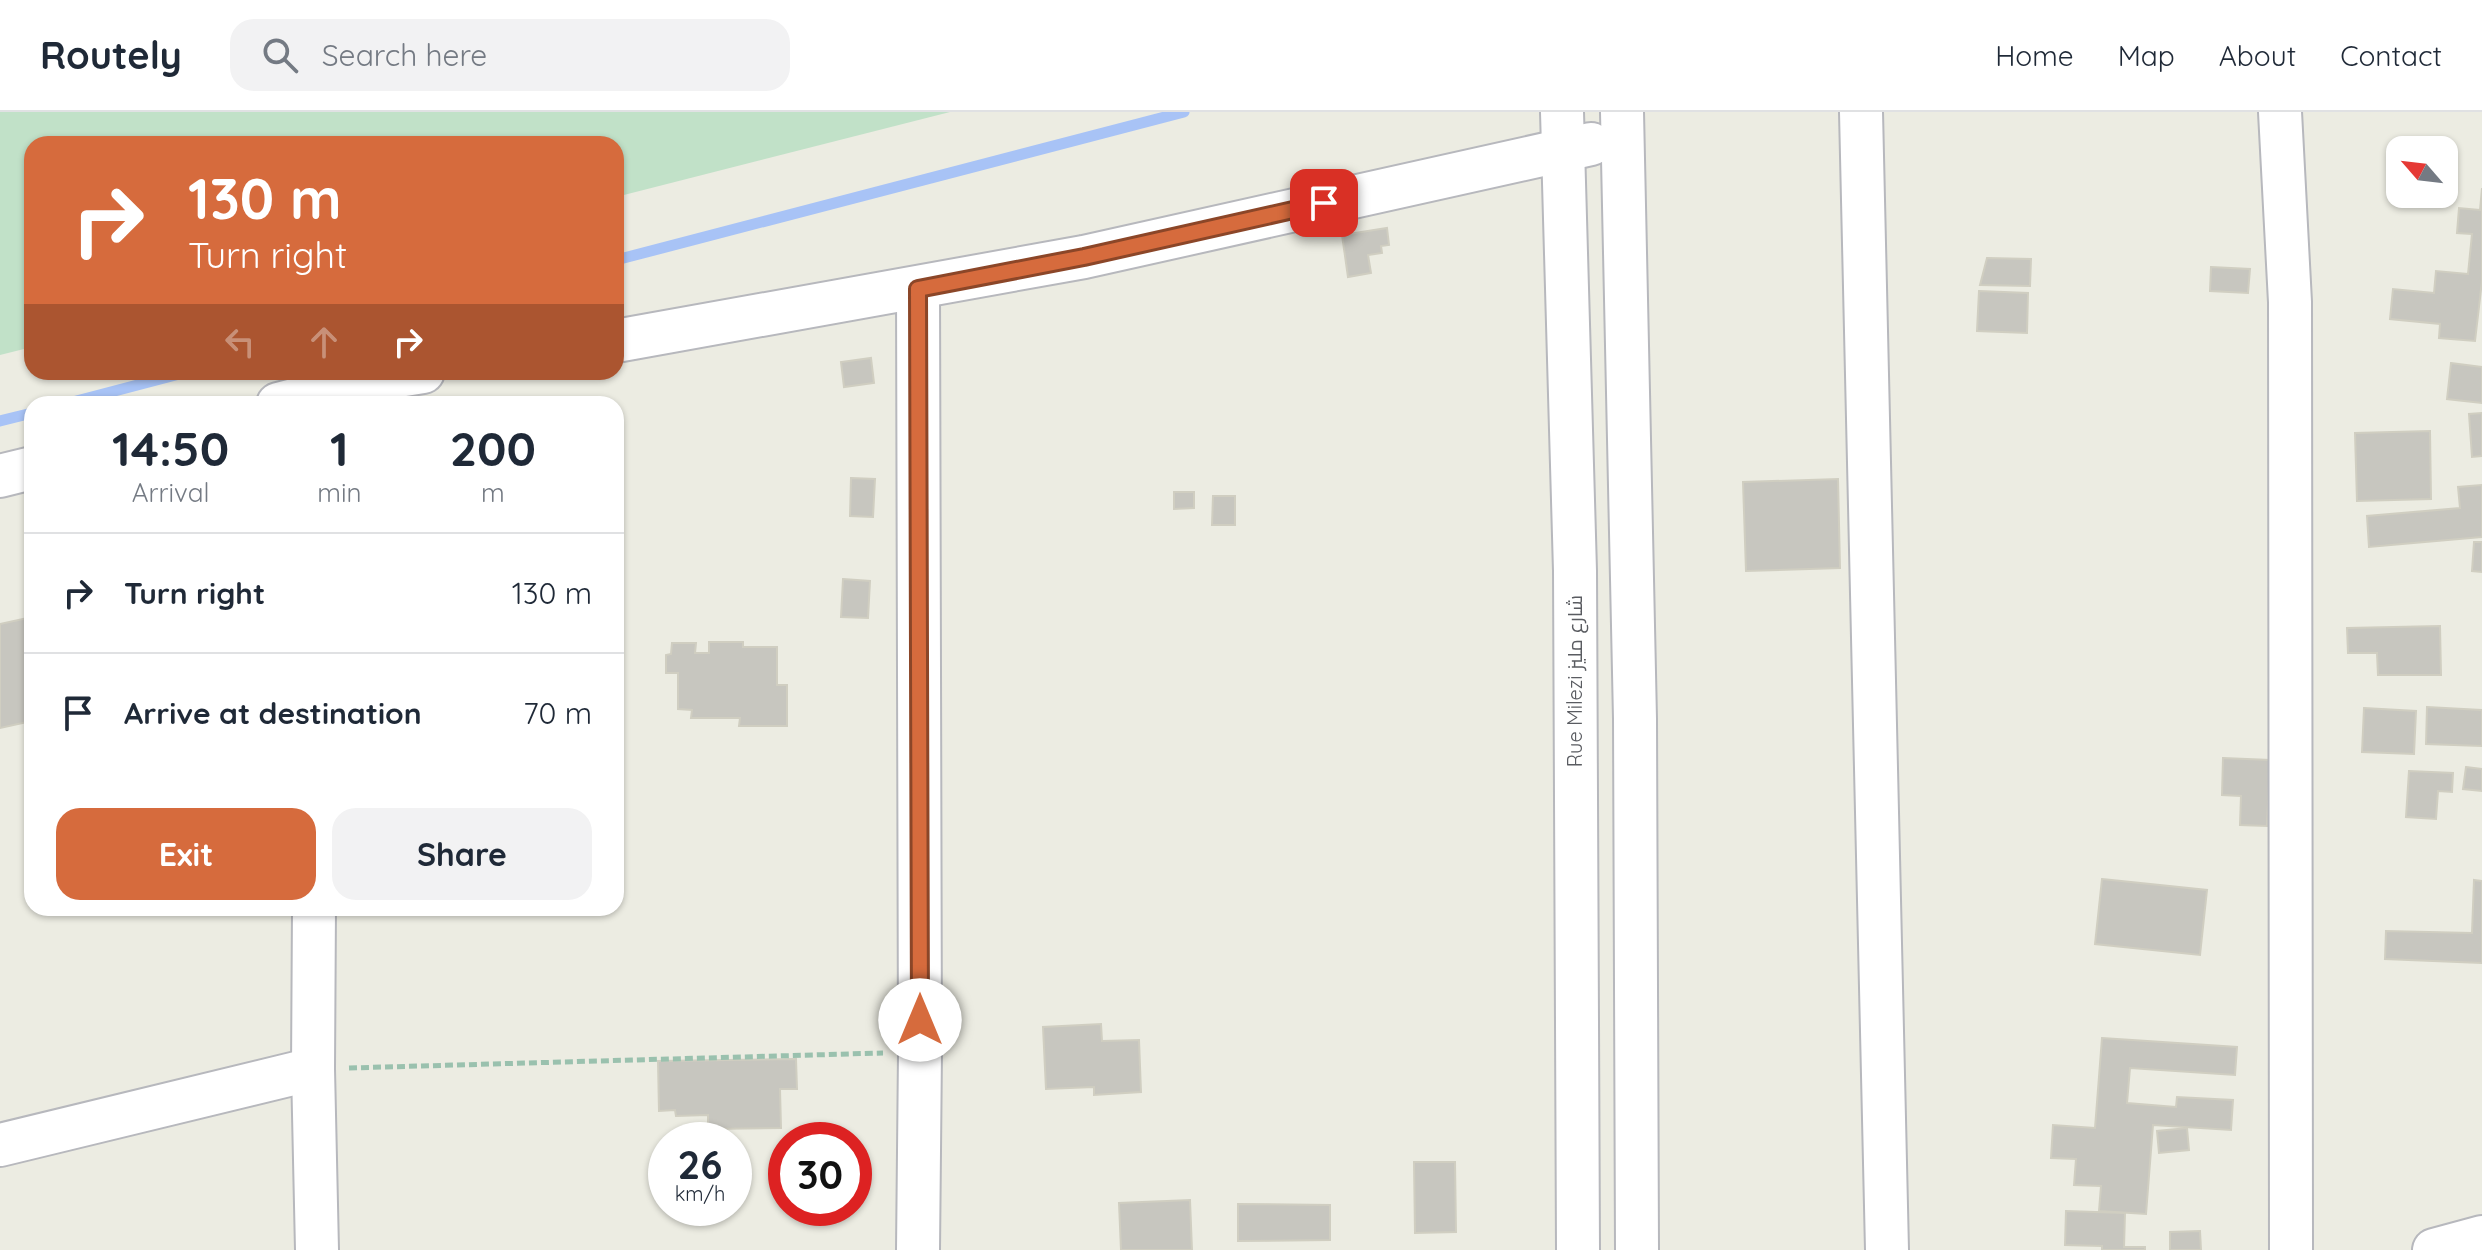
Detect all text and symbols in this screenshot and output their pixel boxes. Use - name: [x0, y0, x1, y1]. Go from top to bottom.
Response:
- search box: [230, 19, 790, 91]
- text: Routely: [40, 31, 182, 79]
- icon: search: [258, 33, 302, 77]
- text: Search here: [322, 36, 487, 74]
- text: Home: [1995, 38, 2074, 73]
- text: Map: [2118, 38, 2175, 73]
- text: About: [2219, 38, 2296, 73]
- text: Contact: [2340, 38, 2442, 73]
- north arrow: [2386, 136, 2458, 208]
- map controls: [2386, 136, 2458, 208]
- text: 130 m: [188, 163, 342, 233]
- icon: right: [56, 168, 160, 272]
- pin: [1290, 169, 1358, 237]
- icon: arrive: [1302, 181, 1346, 225]
- text: Turn right: [188, 232, 347, 277]
- icon: left: [218, 320, 262, 364]
- icon: ahead: [302, 320, 346, 364]
- icon: right: [386, 320, 430, 364]
- text: 14:50: [112, 418, 229, 478]
- text: 1: [330, 418, 349, 478]
- text: 200: [450, 418, 536, 478]
- text: Arrival: [132, 476, 210, 509]
- text: min: [317, 476, 362, 509]
- text: m: [481, 476, 505, 509]
- icon: right: [56, 571, 100, 615]
- text: Turn right: [124, 574, 265, 612]
- text: 130 m: [512, 574, 592, 612]
- street label: Rue Milezi شارع مليز: [1562, 595, 1589, 767]
- icon: arrive: [56, 691, 100, 735]
- text: Arrive at destination: [124, 694, 422, 732]
- text: 70 m: [523, 694, 592, 732]
- button: Exit: [56, 808, 316, 900]
- button: Share: [332, 808, 592, 900]
- position arrow: [878, 978, 962, 1062]
- speed limit sign: 30: [768, 1122, 872, 1226]
- text: 26: [678, 1139, 722, 1189]
- text: km/h: [675, 1181, 725, 1206]

